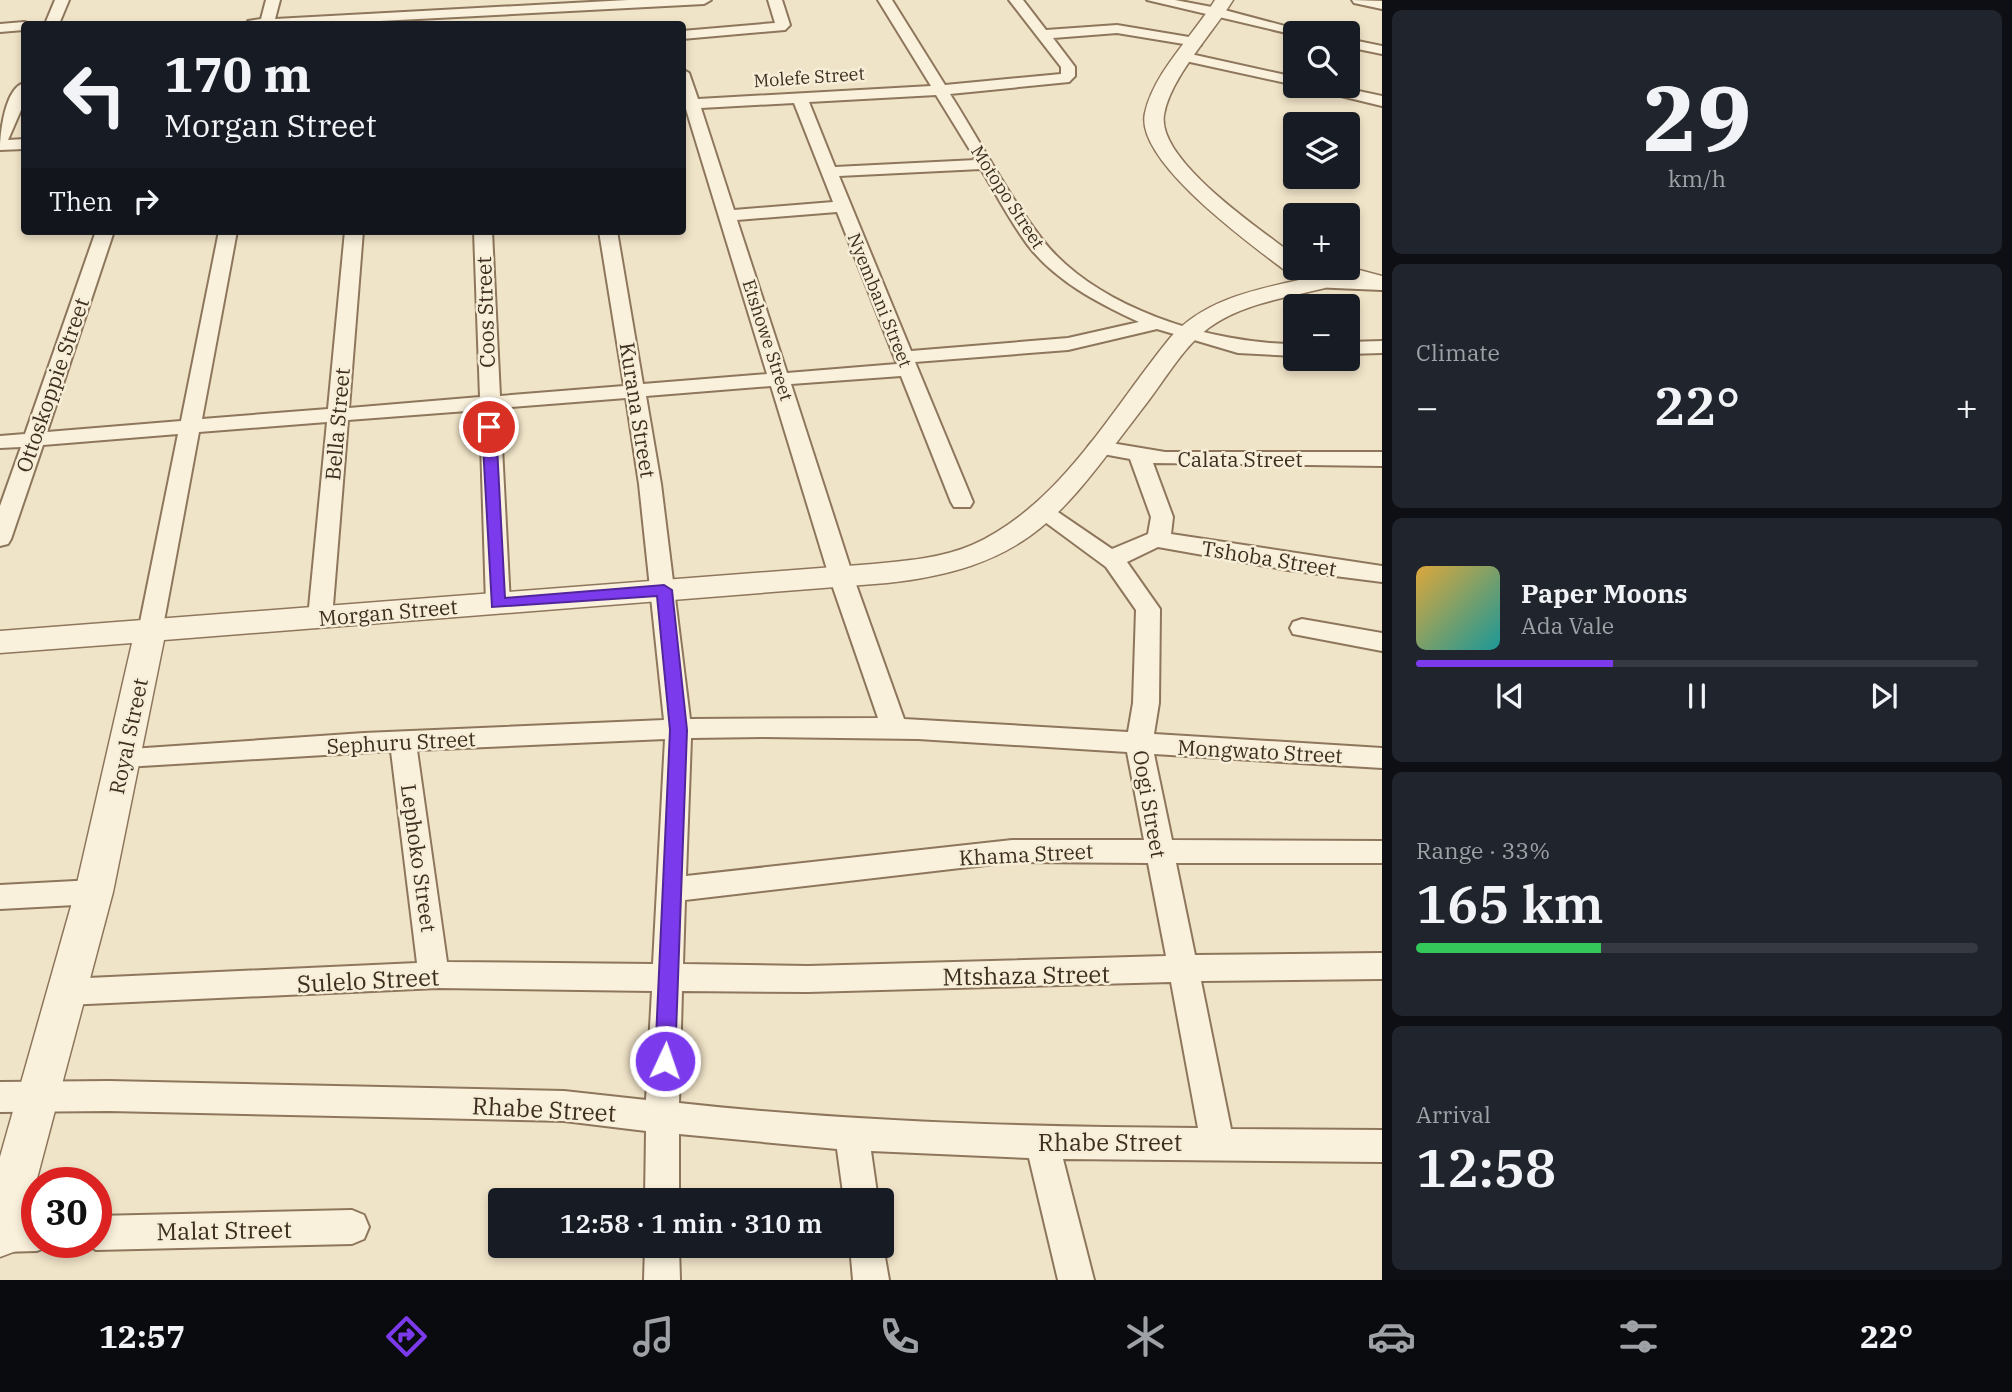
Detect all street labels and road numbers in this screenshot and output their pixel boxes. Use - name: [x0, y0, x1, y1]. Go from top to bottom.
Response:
- street label: Molefe Street: [753, 62, 865, 92]
- street label: Motopo Street: [966, 141, 1050, 253]
- street label: Nyembani Street: [843, 229, 917, 371]
- street label: Coos Street: [469, 256, 501, 368]
- street label: Etshowe Street: [738, 276, 798, 404]
- street label: Ottoskoppie Street: [9, 294, 95, 476]
- street label: Kurana Street: [613, 340, 663, 480]
- street label: Bella Street: [318, 366, 356, 482]
- street label: Calata Street: [1177, 445, 1303, 473]
- street label: Tshoba Street: [1199, 534, 1339, 582]
- street label: Morgan Street: [317, 592, 459, 632]
- street label: Royal Street: [102, 675, 154, 797]
- street label: Sephuru Street: [326, 724, 476, 760]
- street label: Mongwato Street: [1177, 733, 1343, 769]
- street label: Oogi Street: [1127, 748, 1173, 860]
- street label: Lephoko Street: [395, 782, 443, 934]
- street label: Khama Street: [958, 836, 1094, 872]
- street label: Mtshaza Street: [942, 958, 1110, 992]
- street label: Sulelo Street: [296, 960, 440, 1000]
- street label: Rhabe Street: [471, 1089, 617, 1129]
- street label: Rhabe Street: [1038, 1126, 1182, 1158]
- street label: Malat Street: [156, 1213, 292, 1247]

